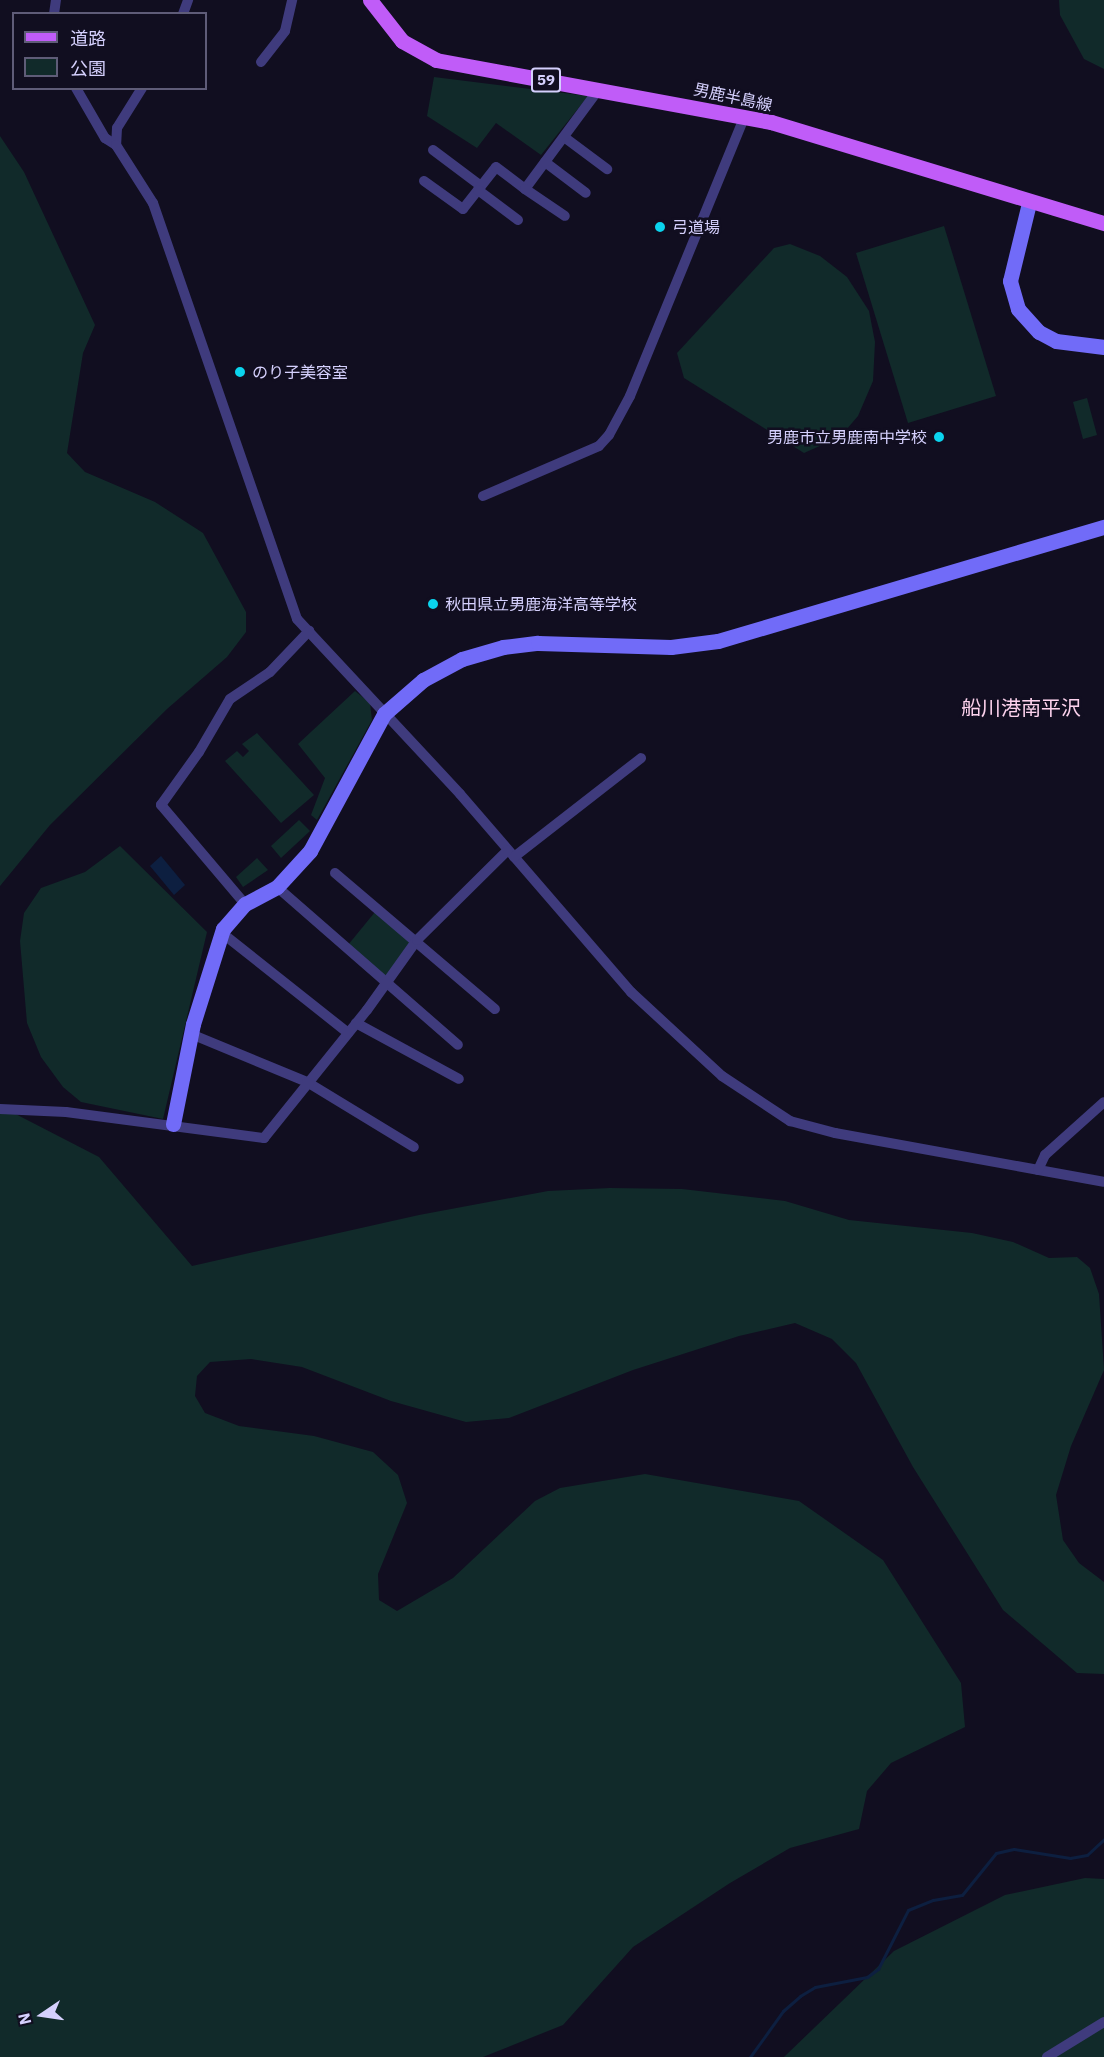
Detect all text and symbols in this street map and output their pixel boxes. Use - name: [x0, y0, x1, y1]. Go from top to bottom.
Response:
- legend: [12, 12, 207, 90]
- text: 道路: [70, 27, 106, 50]
- text: 公園: [70, 57, 106, 80]
- road number: 59: [531, 68, 561, 92]
- street label: 男鹿半島線: [692, 79, 774, 115]
- place label: 弓道場: [672, 217, 720, 237]
- marker: 弓道場: [653, 220, 667, 234]
- place label: のり子美容室: [252, 362, 348, 382]
- marker: のり子美容室: [233, 365, 247, 379]
- place label: 男鹿市立男鹿南中学校: [767, 427, 927, 447]
- marker: 男鹿市立男鹿南中学校: [932, 430, 946, 444]
- place label: 秋田県立男鹿海洋高等学校: [445, 594, 637, 614]
- marker: 秋田県立男鹿海洋高等学校: [426, 597, 440, 611]
- district label: 船川港南平沢: [961, 695, 1081, 719]
- north arrow: [12, 1985, 72, 2045]
- text: N: [13, 2011, 36, 2027]

